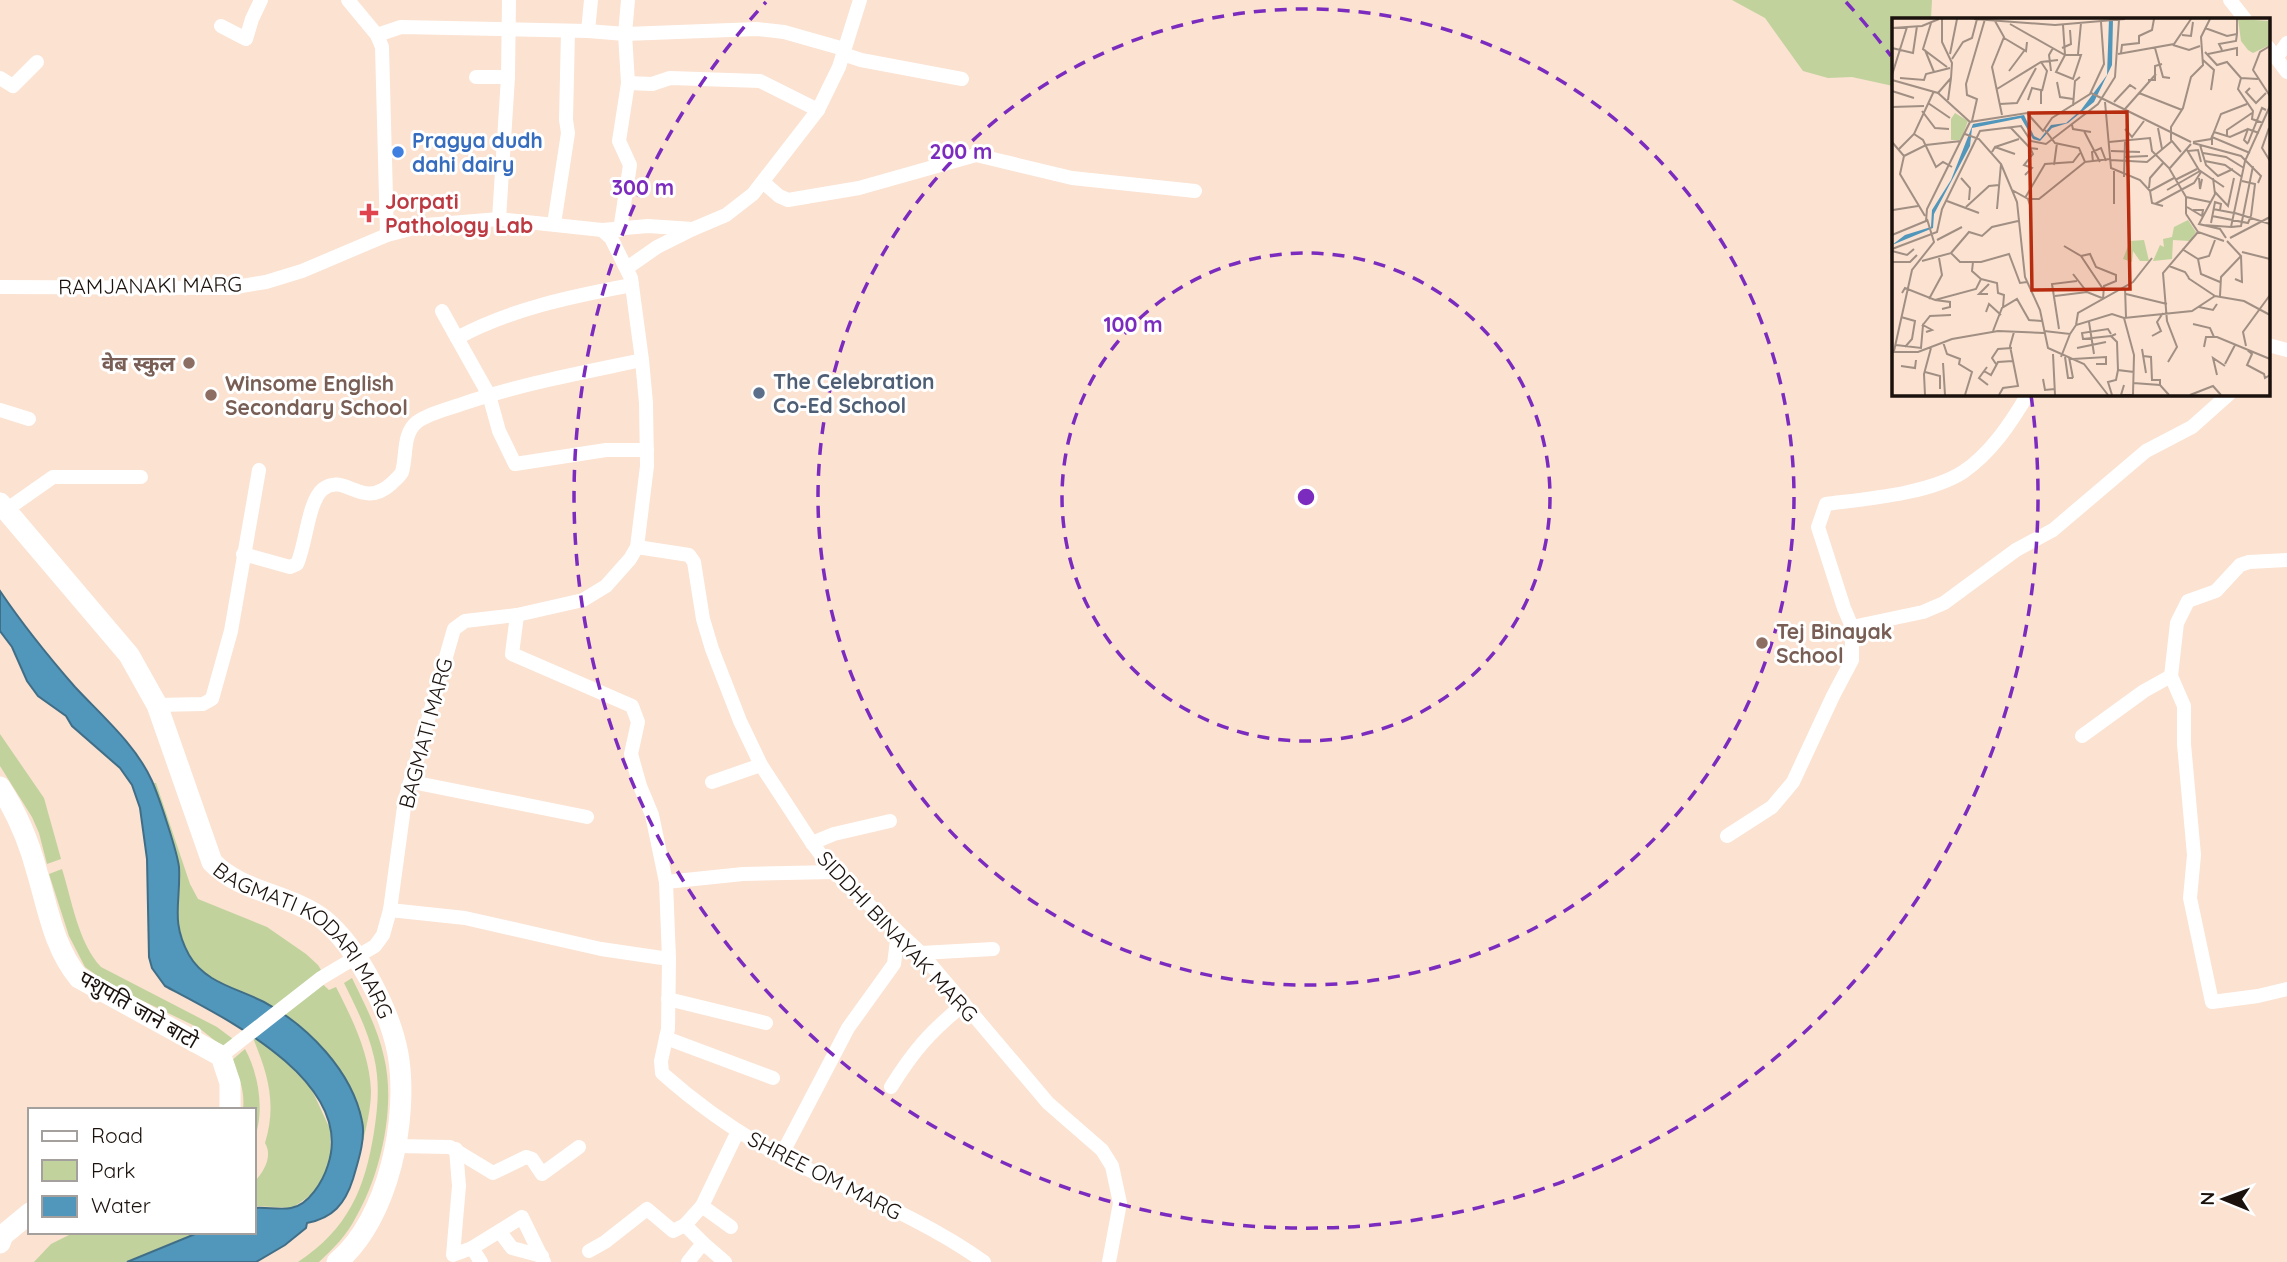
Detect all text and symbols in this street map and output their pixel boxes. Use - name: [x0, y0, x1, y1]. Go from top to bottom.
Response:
- inset map: [1892, 18, 2270, 396]
- place label: Pragya dudh dahi dairy: [412, 127, 543, 177]
- text: 200 m: [930, 138, 992, 164]
- marker: Pragya dudh dahi dairy: [390, 144, 406, 160]
- text: 300 m: [612, 174, 674, 200]
- place label: Jorpati Pathology Lab: [385, 188, 533, 238]
- marker: Jorpati Pathology Lab: [359, 203, 379, 223]
- street label: RAMJANAKI MARG: [58, 270, 242, 300]
- text: 100 m: [1103, 311, 1163, 337]
- place label: वेब स्कुल: [102, 350, 175, 377]
- marker: वेब स्कुल: [181, 355, 197, 371]
- place label: The Celebration Co-Ed School: [773, 368, 935, 418]
- place label: Winsome English Secondary School: [225, 370, 408, 420]
- marker: The Celebration Co-Ed School: [751, 385, 767, 401]
- marker: Winsome English Secondary School: [203, 387, 219, 403]
- centre of rings: [1294, 485, 1318, 509]
- place label: Tej Binayak School: [1776, 618, 1893, 668]
- marker: Tej Binayak School: [1754, 635, 1770, 651]
- street label: BAGMATI MARG: [392, 655, 458, 811]
- street label: SIDDHI BINAYAK MARG: [812, 845, 984, 1027]
- street label: BAGMATI KODARI MARG: [208, 856, 399, 1022]
- street label: पशुपति जाने बाटो: [74, 964, 204, 1055]
- legend: [28, 1108, 256, 1234]
- text: Road: [91, 1122, 143, 1148]
- street label: SHREE OM MARG: [744, 1125, 906, 1225]
- text: Park: [91, 1157, 135, 1183]
- north arrow: [2189, 1164, 2259, 1234]
- text: Water: [91, 1192, 151, 1218]
- text: N: [2195, 1192, 2219, 1206]

